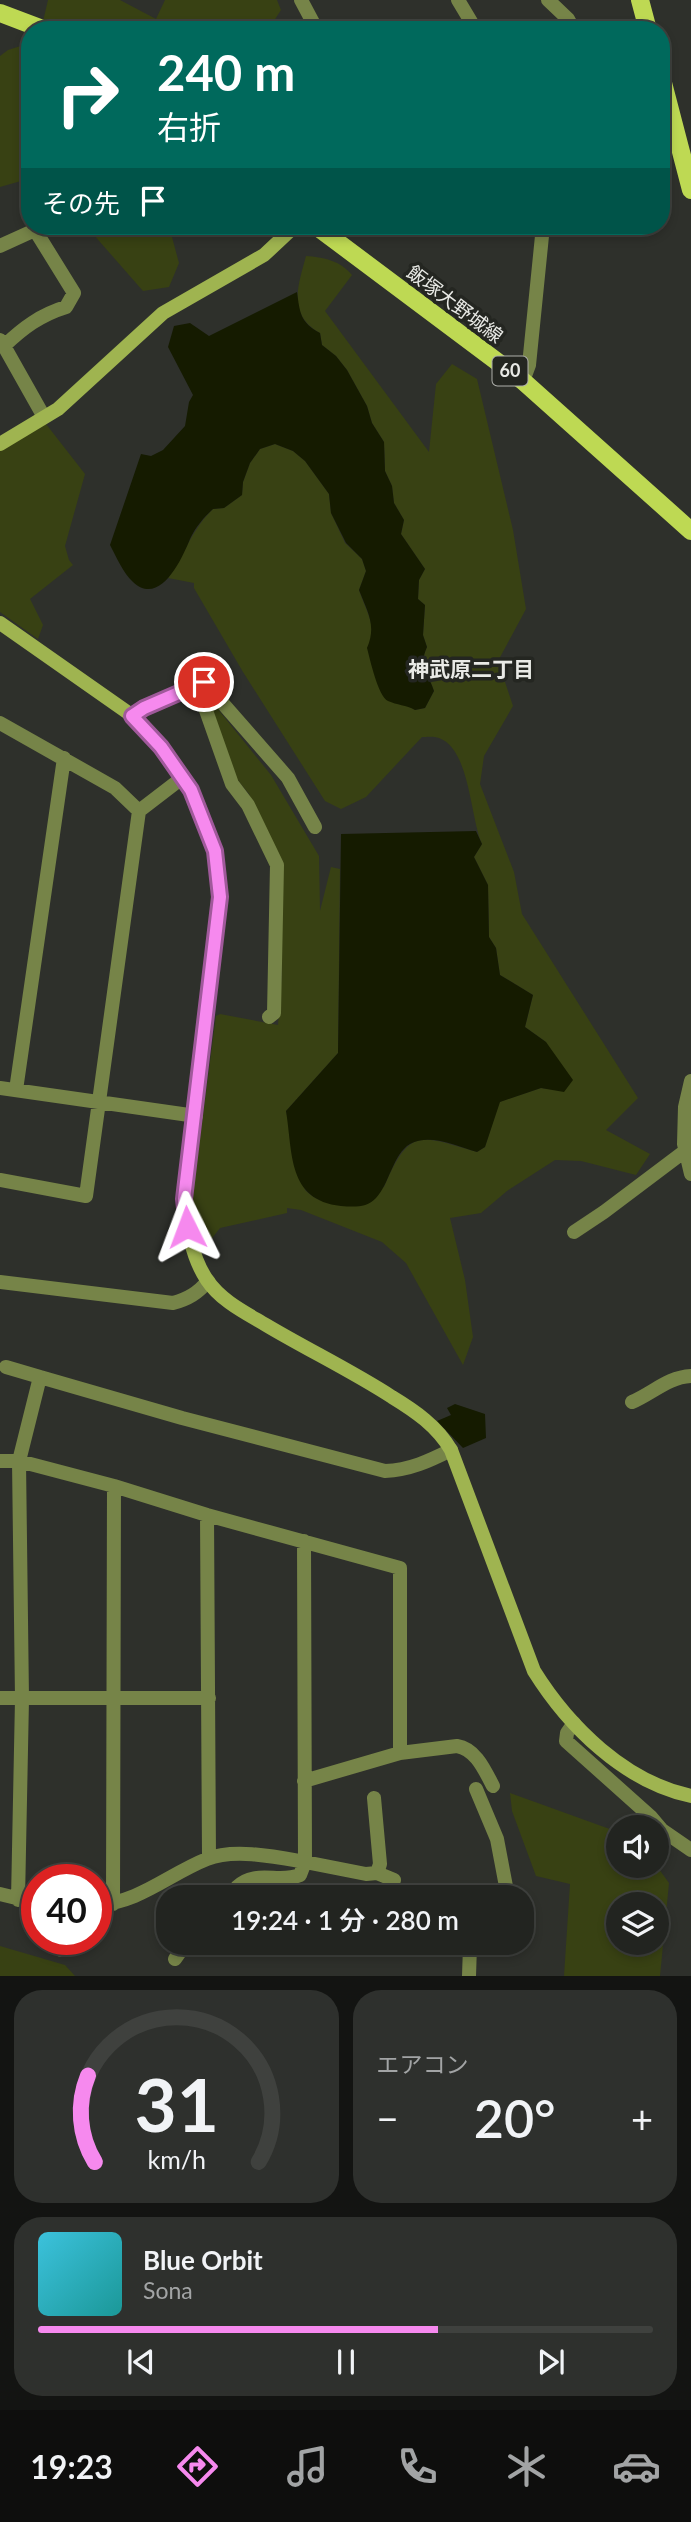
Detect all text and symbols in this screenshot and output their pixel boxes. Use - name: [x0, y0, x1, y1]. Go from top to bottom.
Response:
- text: 240 m: [157, 43, 295, 101]
- icon: right: [42, 49, 133, 140]
- text: 右折: [157, 107, 221, 146]
- icon: arrive: [134, 182, 172, 220]
- text: その先: [42, 187, 120, 219]
- street label: 飯塚大野城線: [403, 260, 508, 347]
- road number: 60: [492, 356, 528, 386]
- pin: [174, 652, 234, 712]
- district label: 神武原二丁目: [408, 656, 534, 681]
- icon: arrive: [185, 663, 223, 701]
- position arrow: [150, 1190, 224, 1264]
- map controls: [606, 1815, 669, 1955]
- button: sound: [606, 1815, 669, 1878]
- speed limit sign: 40: [21, 1864, 112, 1955]
- button: layers: [606, 1892, 669, 1955]
- text: 19:24 · 1 分 · 280 m: [231, 1904, 459, 1936]
- text: エアコン: [377, 2050, 469, 2078]
- text: 31: [134, 2061, 218, 2149]
- text: 20°: [474, 2087, 556, 2149]
- text: −: [377, 2095, 399, 2141]
- text: +: [631, 2095, 653, 2141]
- text: km/h: [147, 2144, 206, 2174]
- text: Blue Orbit: [143, 2244, 263, 2276]
- text: Sona: [143, 2276, 193, 2304]
- icon: previous: [122, 2343, 160, 2381]
- icon: pause: [327, 2343, 365, 2381]
- icon: next: [532, 2343, 570, 2381]
- icon: directions: [173, 2442, 222, 2491]
- icon: music: [283, 2442, 332, 2491]
- icon: phone: [393, 2442, 442, 2491]
- icon: climate: [502, 2442, 551, 2491]
- icon: car: [612, 2442, 661, 2491]
- text: 19:23: [30, 2447, 113, 2486]

